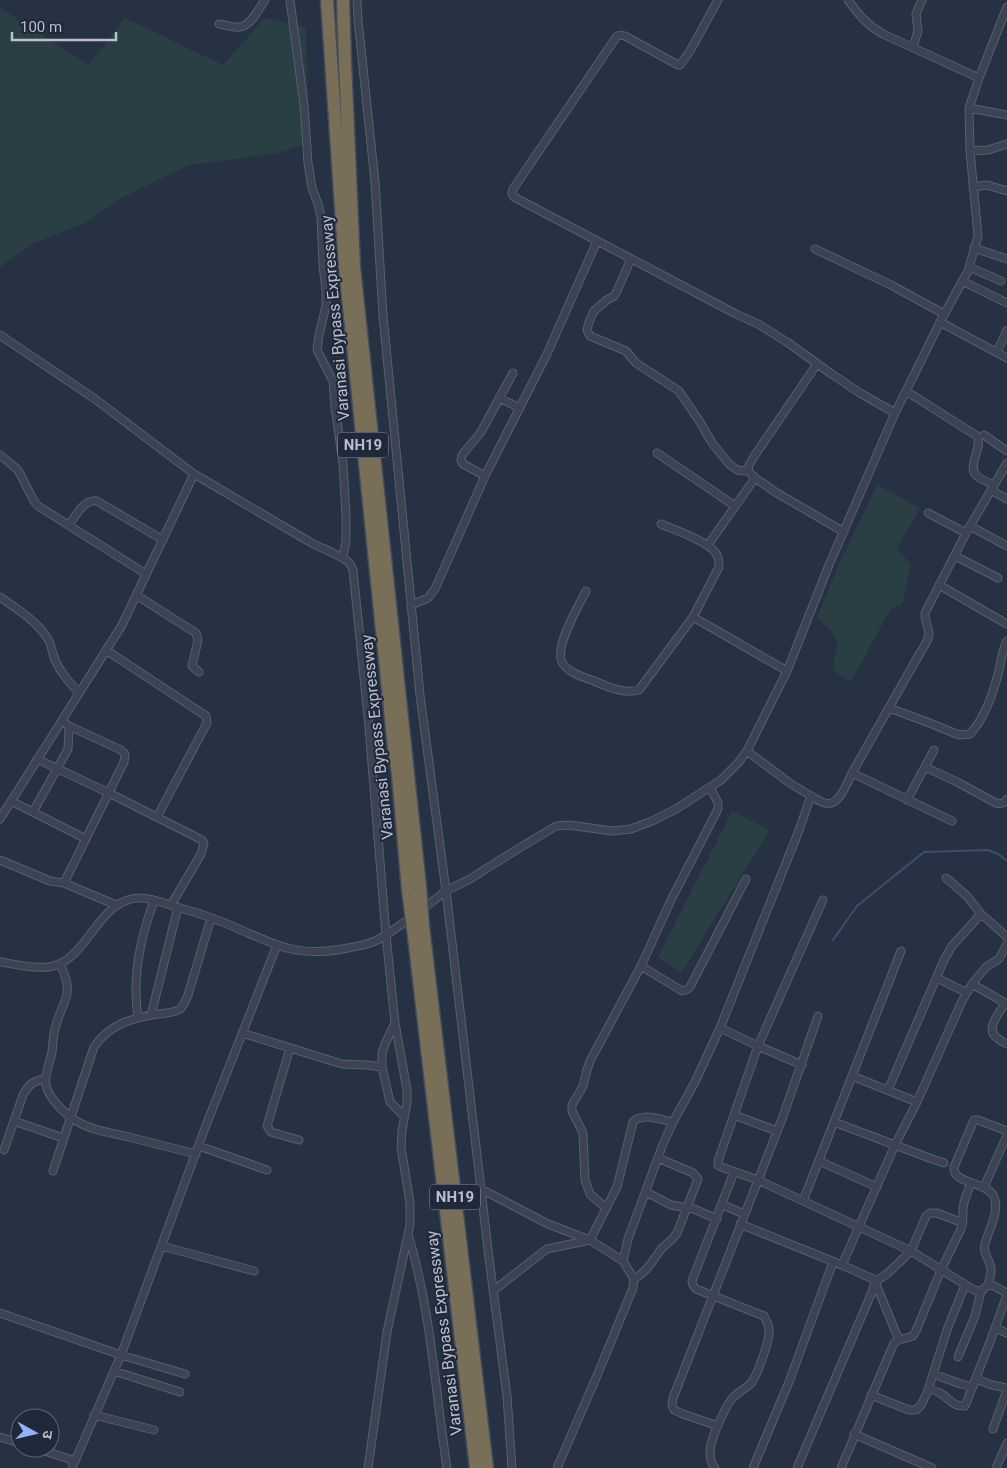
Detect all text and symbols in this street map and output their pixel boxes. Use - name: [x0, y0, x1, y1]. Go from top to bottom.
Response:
- scale bar: [12, 10, 116, 42]
- text: 100 m: [20, 18, 62, 36]
- street label: Varanasi Bypass Expressway: [317, 214, 353, 422]
- road number: NH19: [338, 432, 388, 458]
- street label: Varanasi Bypass Expressway: [357, 633, 397, 841]
- road number: NH19: [430, 1184, 480, 1210]
- street label: Varanasi Bypass Expressway: [422, 1229, 466, 1436]
- north arrow: [10, 1408, 60, 1458]
- text: उ: [39, 1430, 56, 1441]

